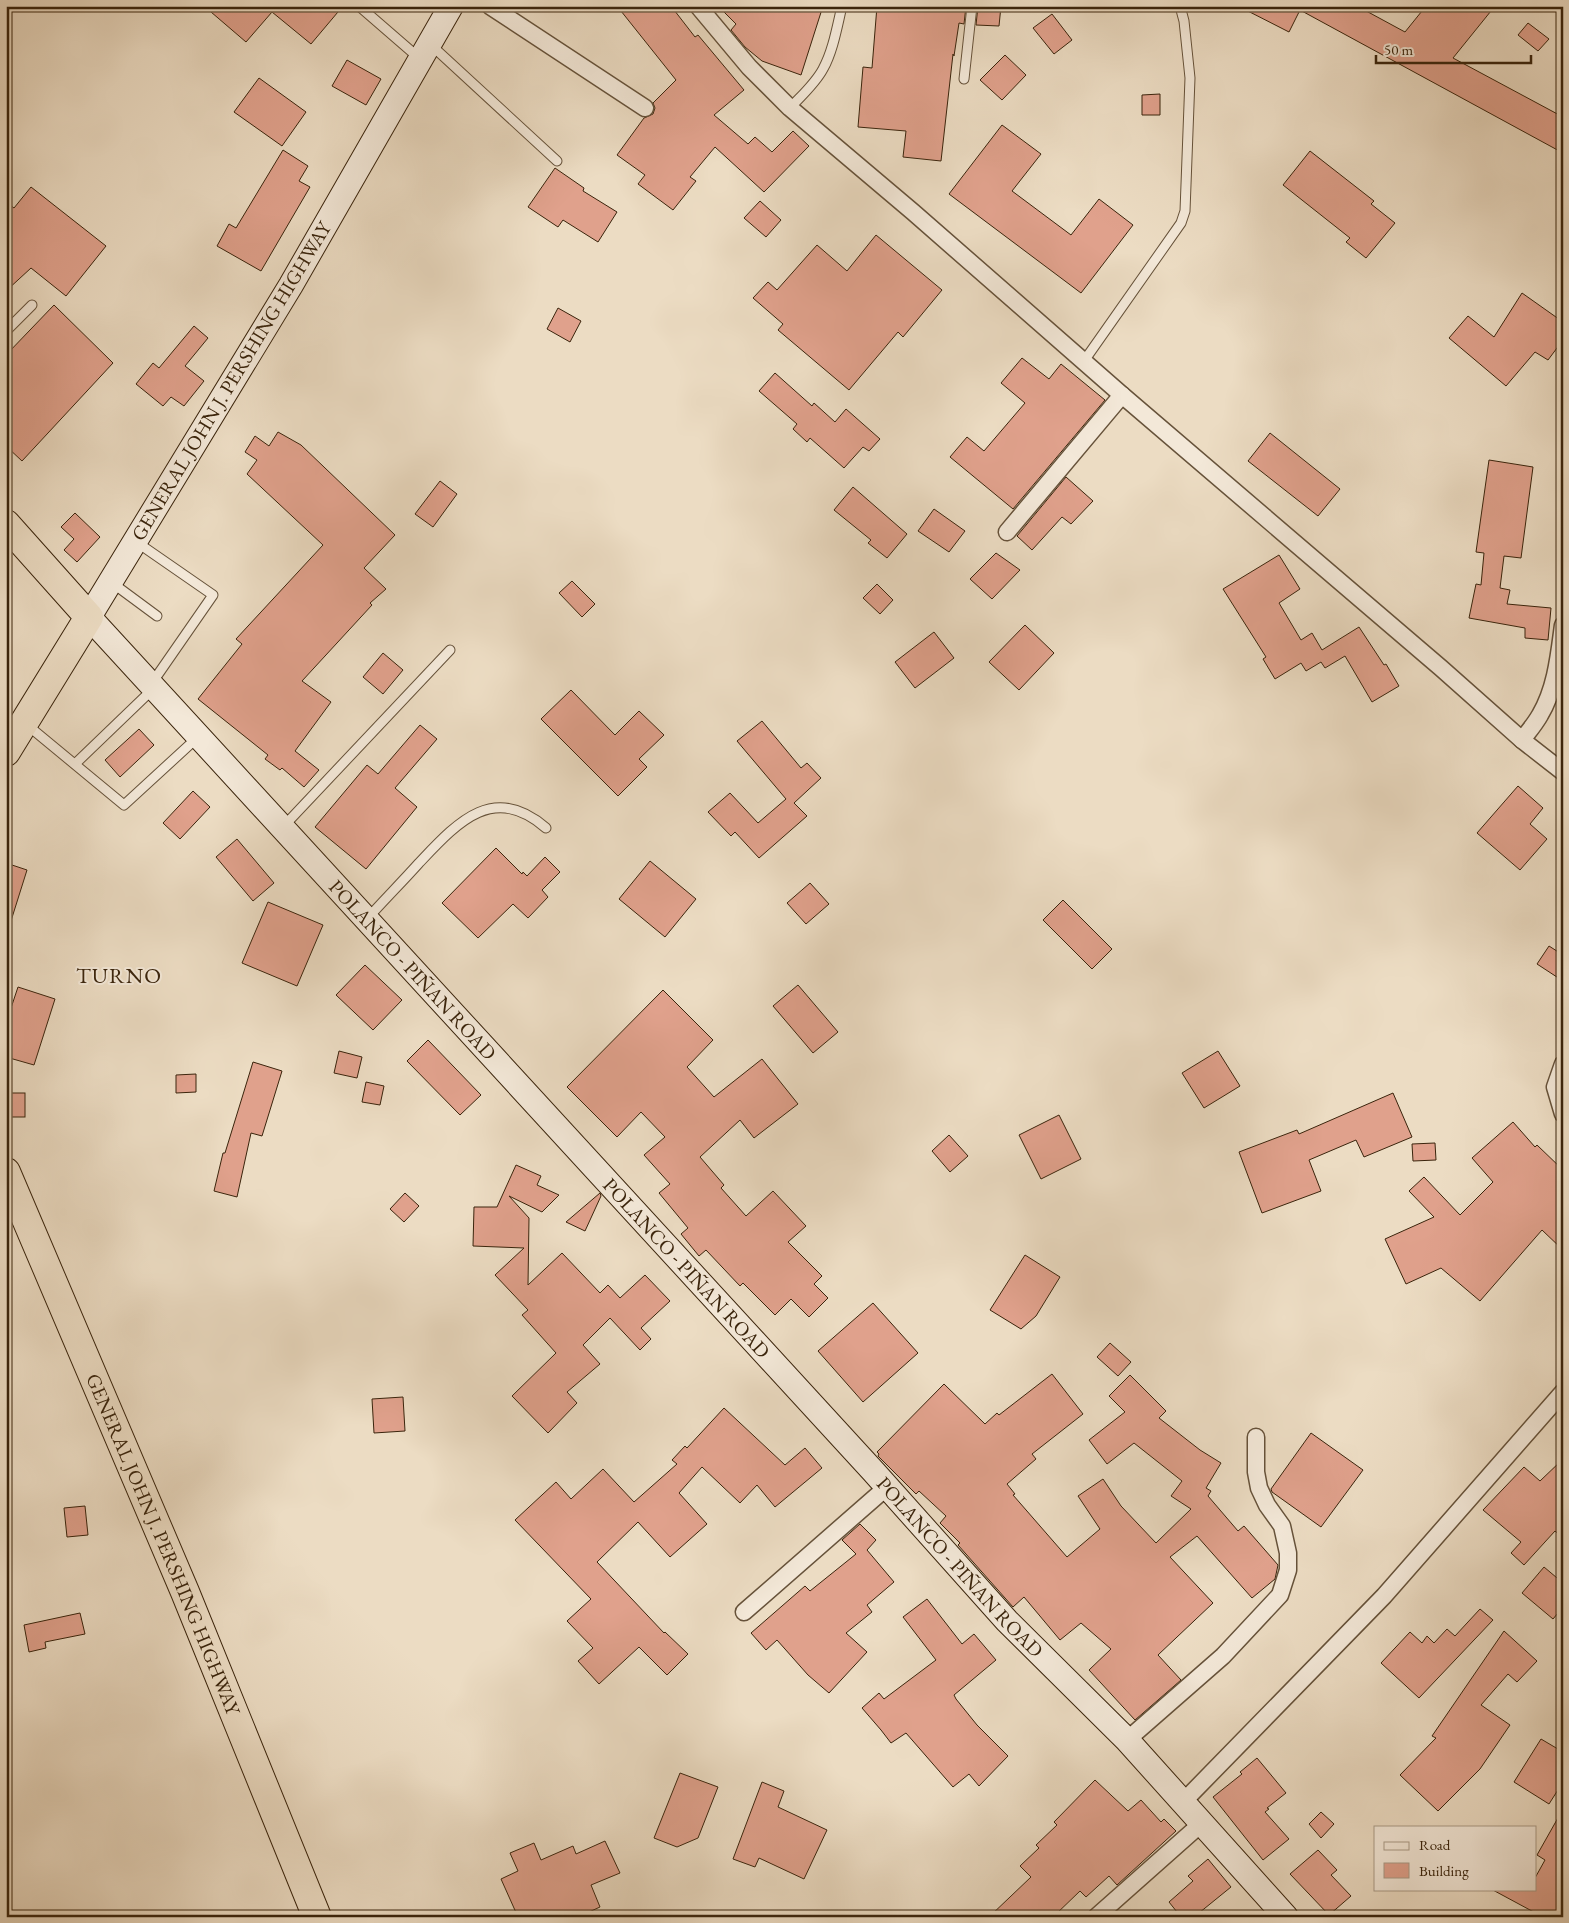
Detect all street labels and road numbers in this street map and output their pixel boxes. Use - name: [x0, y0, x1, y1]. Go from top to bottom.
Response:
- street label: GENERAL JOHN J. PERSHING HIGHWAY: [125, 215, 338, 545]
- street label: POLANCO - PIÑAN ROAD: [323, 874, 502, 1065]
- street label: POLANCO - PIÑAN ROAD: [597, 1172, 776, 1364]
- street label: GENERAL JOHN J. PERSHING HIGHWAY: [80, 1369, 247, 1720]
- street label: POLANCO - PIÑAN ROAD: [871, 1471, 1049, 1663]

